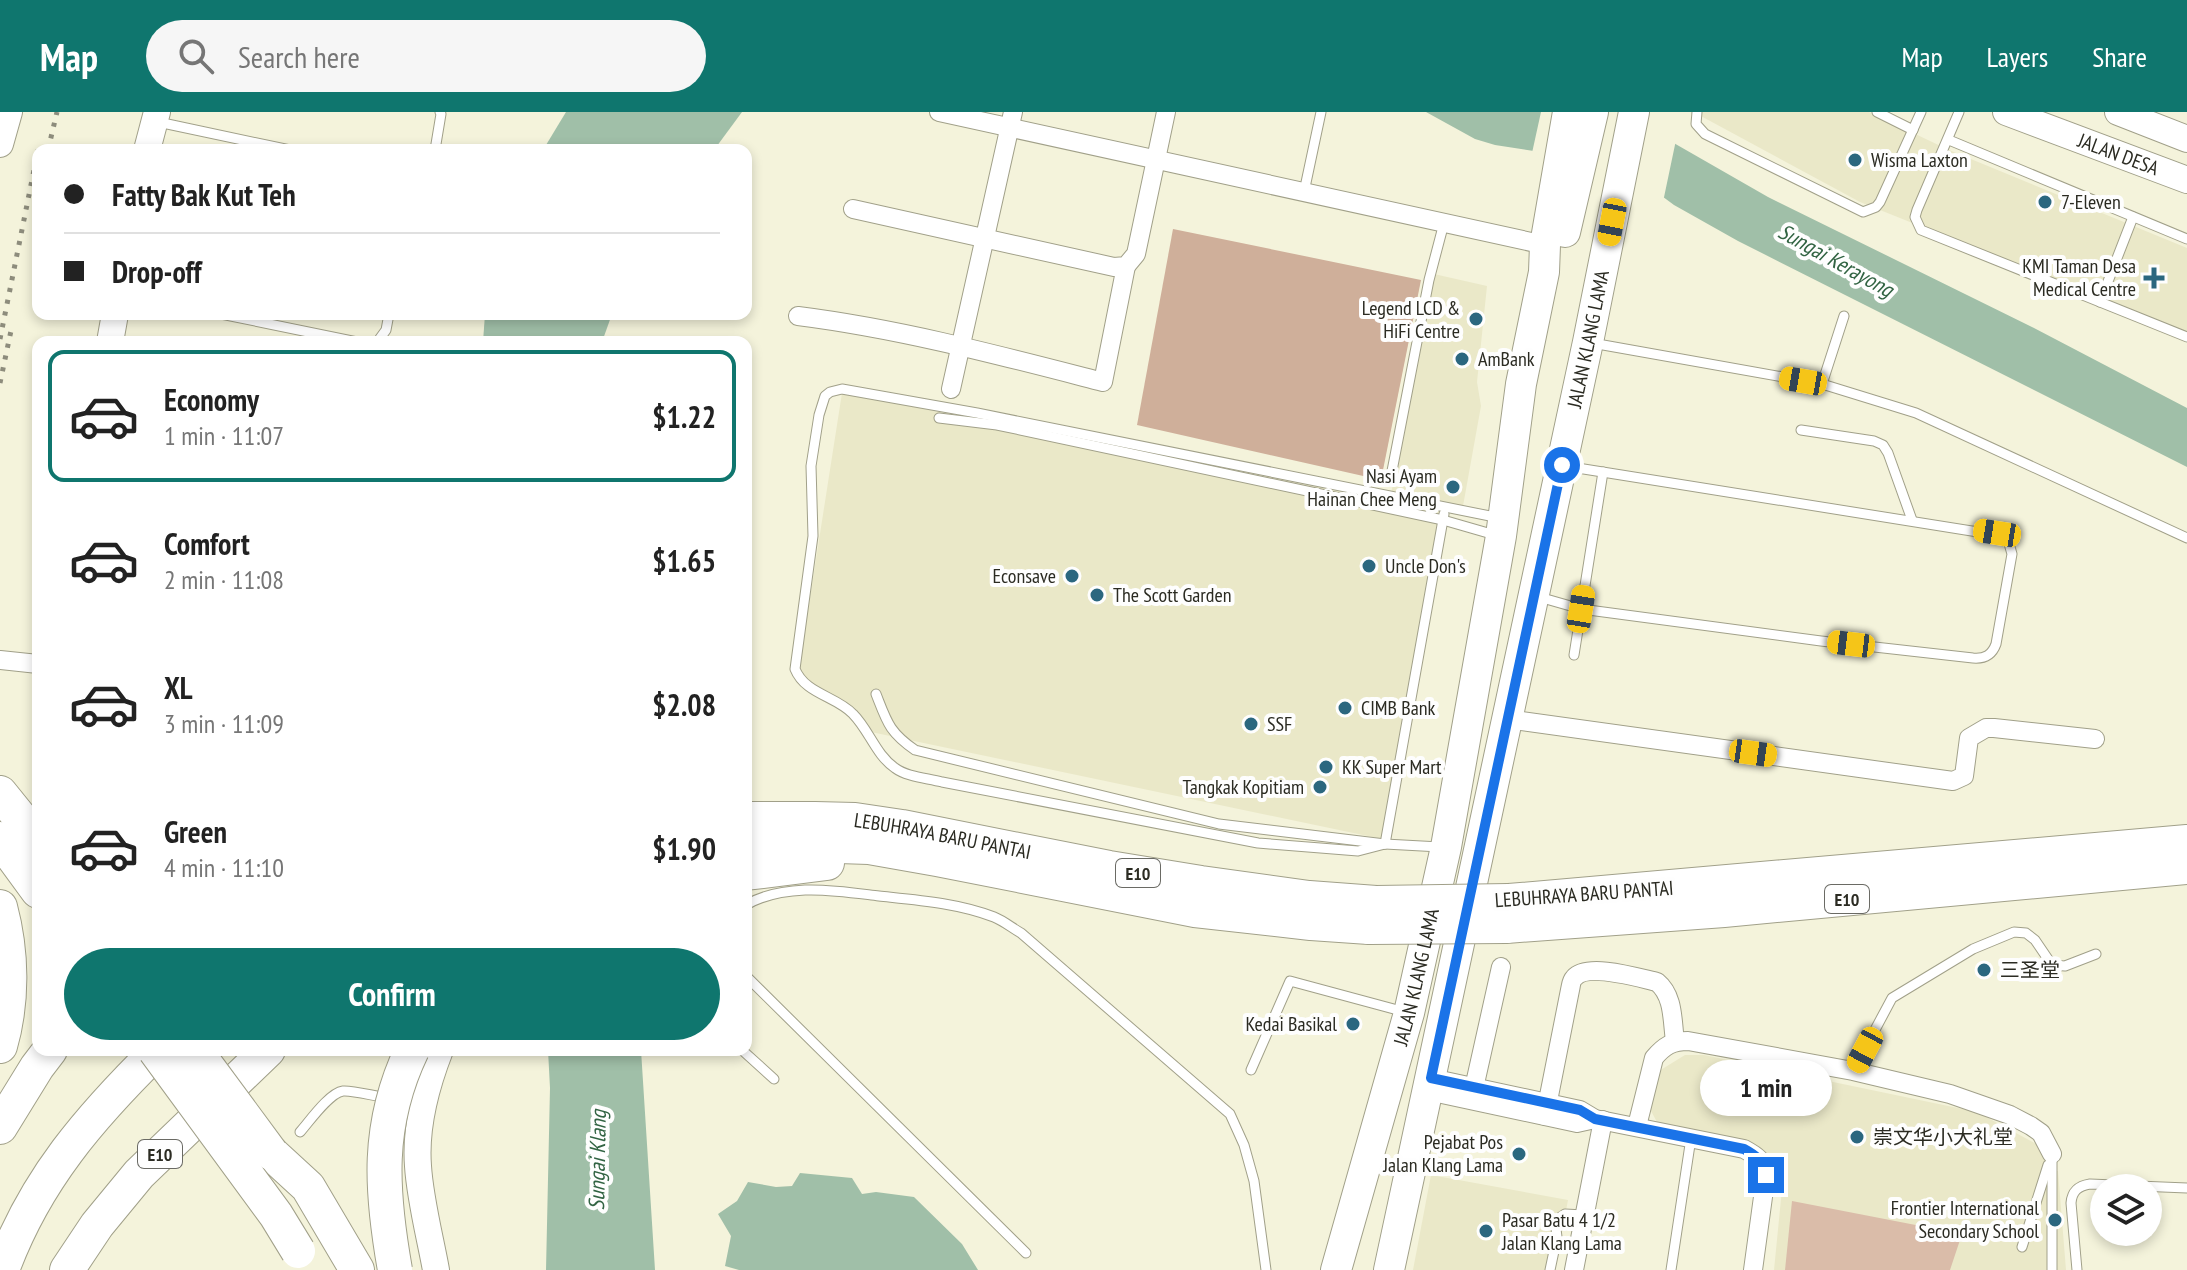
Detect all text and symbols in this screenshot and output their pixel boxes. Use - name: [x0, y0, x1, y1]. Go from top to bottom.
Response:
- search box: [146, 20, 706, 92]
- text: Map: [40, 32, 98, 81]
- icon: search: [174, 34, 218, 78]
- text: Search here: [238, 37, 360, 76]
- text: Map: [1901, 38, 1943, 75]
- text: Layers: [1987, 38, 2048, 75]
- text: Share: [2092, 38, 2147, 75]
- street label: JALAN DESA: [2073, 127, 2163, 181]
- place label: Wisma Laxton: [1871, 147, 1968, 173]
- marker: Wisma Laxton: [1846, 151, 1864, 169]
- text: Fatty Bak Kut Teh: [112, 175, 296, 214]
- place label: 7-Eleven: [2061, 189, 2121, 215]
- marker: 7-Eleven: [2036, 193, 2054, 211]
- car: [1596, 196, 1628, 248]
- water label: Sungai Kerayong: [1774, 217, 1900, 304]
- text: Drop-off: [112, 252, 202, 291]
- place label: KMI Taman Desa Medical Centre: [2022, 253, 2136, 302]
- street label: JALAN KLANG LAMA: [1561, 267, 1615, 411]
- marker: KMI Taman Desa Medical Centre: [2143, 267, 2165, 289]
- place label: Legend LCD & HiFi Centre: [1362, 295, 1460, 344]
- marker: Legend LCD & HiFi Centre: [1467, 310, 1485, 328]
- place label: AmBank: [1478, 346, 1535, 372]
- marker: AmBank: [1453, 350, 1471, 368]
- car: [1777, 365, 1829, 397]
- icon: car: [68, 380, 140, 452]
- text: Economy: [164, 380, 259, 419]
- text: $1.22: [652, 397, 716, 436]
- text: 1 min · 11:07: [164, 419, 284, 452]
- route start: [1544, 447, 1580, 483]
- place label: Nasi Ayam Hainan Chee Meng: [1307, 463, 1437, 512]
- marker: Nasi Ayam Hainan Chee Meng: [1444, 478, 1462, 496]
- car: [1971, 517, 2023, 549]
- icon: car: [68, 524, 140, 596]
- text: Comfort: [164, 524, 250, 563]
- text: $1.65: [652, 541, 716, 580]
- place label: Uncle Don's: [1385, 553, 1466, 579]
- marker: Uncle Don's: [1360, 557, 1378, 575]
- text: 2 min · 11:08: [164, 563, 284, 596]
- place label: Econsave: [992, 563, 1056, 589]
- marker: Econsave: [1063, 567, 1081, 585]
- place label: The Scott Garden: [1113, 582, 1231, 608]
- car: [1565, 583, 1597, 635]
- marker: The Scott Garden: [1088, 586, 1106, 604]
- car: [1826, 629, 1876, 659]
- icon: car: [68, 668, 140, 740]
- text: XL: [164, 668, 193, 707]
- text: $2.08: [652, 685, 716, 724]
- place label: CIMB Bank: [1361, 695, 1435, 721]
- marker: CIMB Bank: [1336, 699, 1354, 717]
- text: 3 min · 11:09: [164, 707, 284, 740]
- place label: SSF: [1267, 711, 1292, 737]
- marker: SSF: [1242, 715, 1260, 733]
- car: [1728, 738, 1778, 768]
- place label: KK Super Mart: [1342, 754, 1442, 780]
- marker: KK Super Mart: [1317, 758, 1335, 776]
- place label: Tangkak Kopitiam: [1182, 774, 1304, 800]
- marker: Tangkak Kopitiam: [1311, 778, 1329, 796]
- street label: LEBUHRAYA BARU PANTAI: [852, 807, 1033, 865]
- icon: car: [68, 812, 140, 884]
- text: Green: [164, 812, 227, 851]
- text: $1.90: [652, 829, 716, 868]
- text: 4 min · 11:10: [164, 851, 284, 884]
- road number: E10: [1116, 859, 1160, 887]
- street label: LEBUHRAYA BARU PANTAI: [1494, 875, 1674, 913]
- road number: E10: [1825, 885, 1869, 913]
- street label: JALAN KLANG LAMA: [1387, 905, 1445, 1049]
- button: Confirm: [64, 948, 720, 1040]
- place label: 三圣堂: [2000, 957, 2060, 983]
- marker: 三圣堂: [1975, 961, 1993, 979]
- place label: Kedai Basikal: [1245, 1011, 1337, 1037]
- marker: Kedai Basikal: [1344, 1015, 1362, 1033]
- car: [1843, 1023, 1887, 1077]
- callout: 1 min: [1700, 1059, 1832, 1115]
- text: 1 min: [1740, 1071, 1792, 1104]
- water label: Sungai Klang: [582, 1108, 612, 1210]
- place label: 崇文华小大礼堂: [1873, 1124, 2013, 1150]
- marker: 崇文华小大礼堂: [1848, 1128, 1866, 1146]
- place label: Pejabat Pos Jalan Klang Lama: [1382, 1129, 1503, 1178]
- road number: E10: [138, 1140, 182, 1168]
- marker: Pejabat Pos Jalan Klang Lama: [1510, 1145, 1528, 1163]
- route end: [1748, 1157, 1784, 1193]
- map controls: [2090, 1174, 2162, 1246]
- button: layers: [2090, 1174, 2162, 1246]
- place label: Frontier International Secondary School: [1891, 1195, 2039, 1244]
- place label: Pasar Batu 4 1/2 Jalan Klang Lama: [1501, 1207, 1622, 1256]
- marker: Frontier International Secondary School: [2046, 1211, 2064, 1229]
- marker: Pasar Batu 4 1/2 Jalan Klang Lama: [1477, 1222, 1495, 1240]

